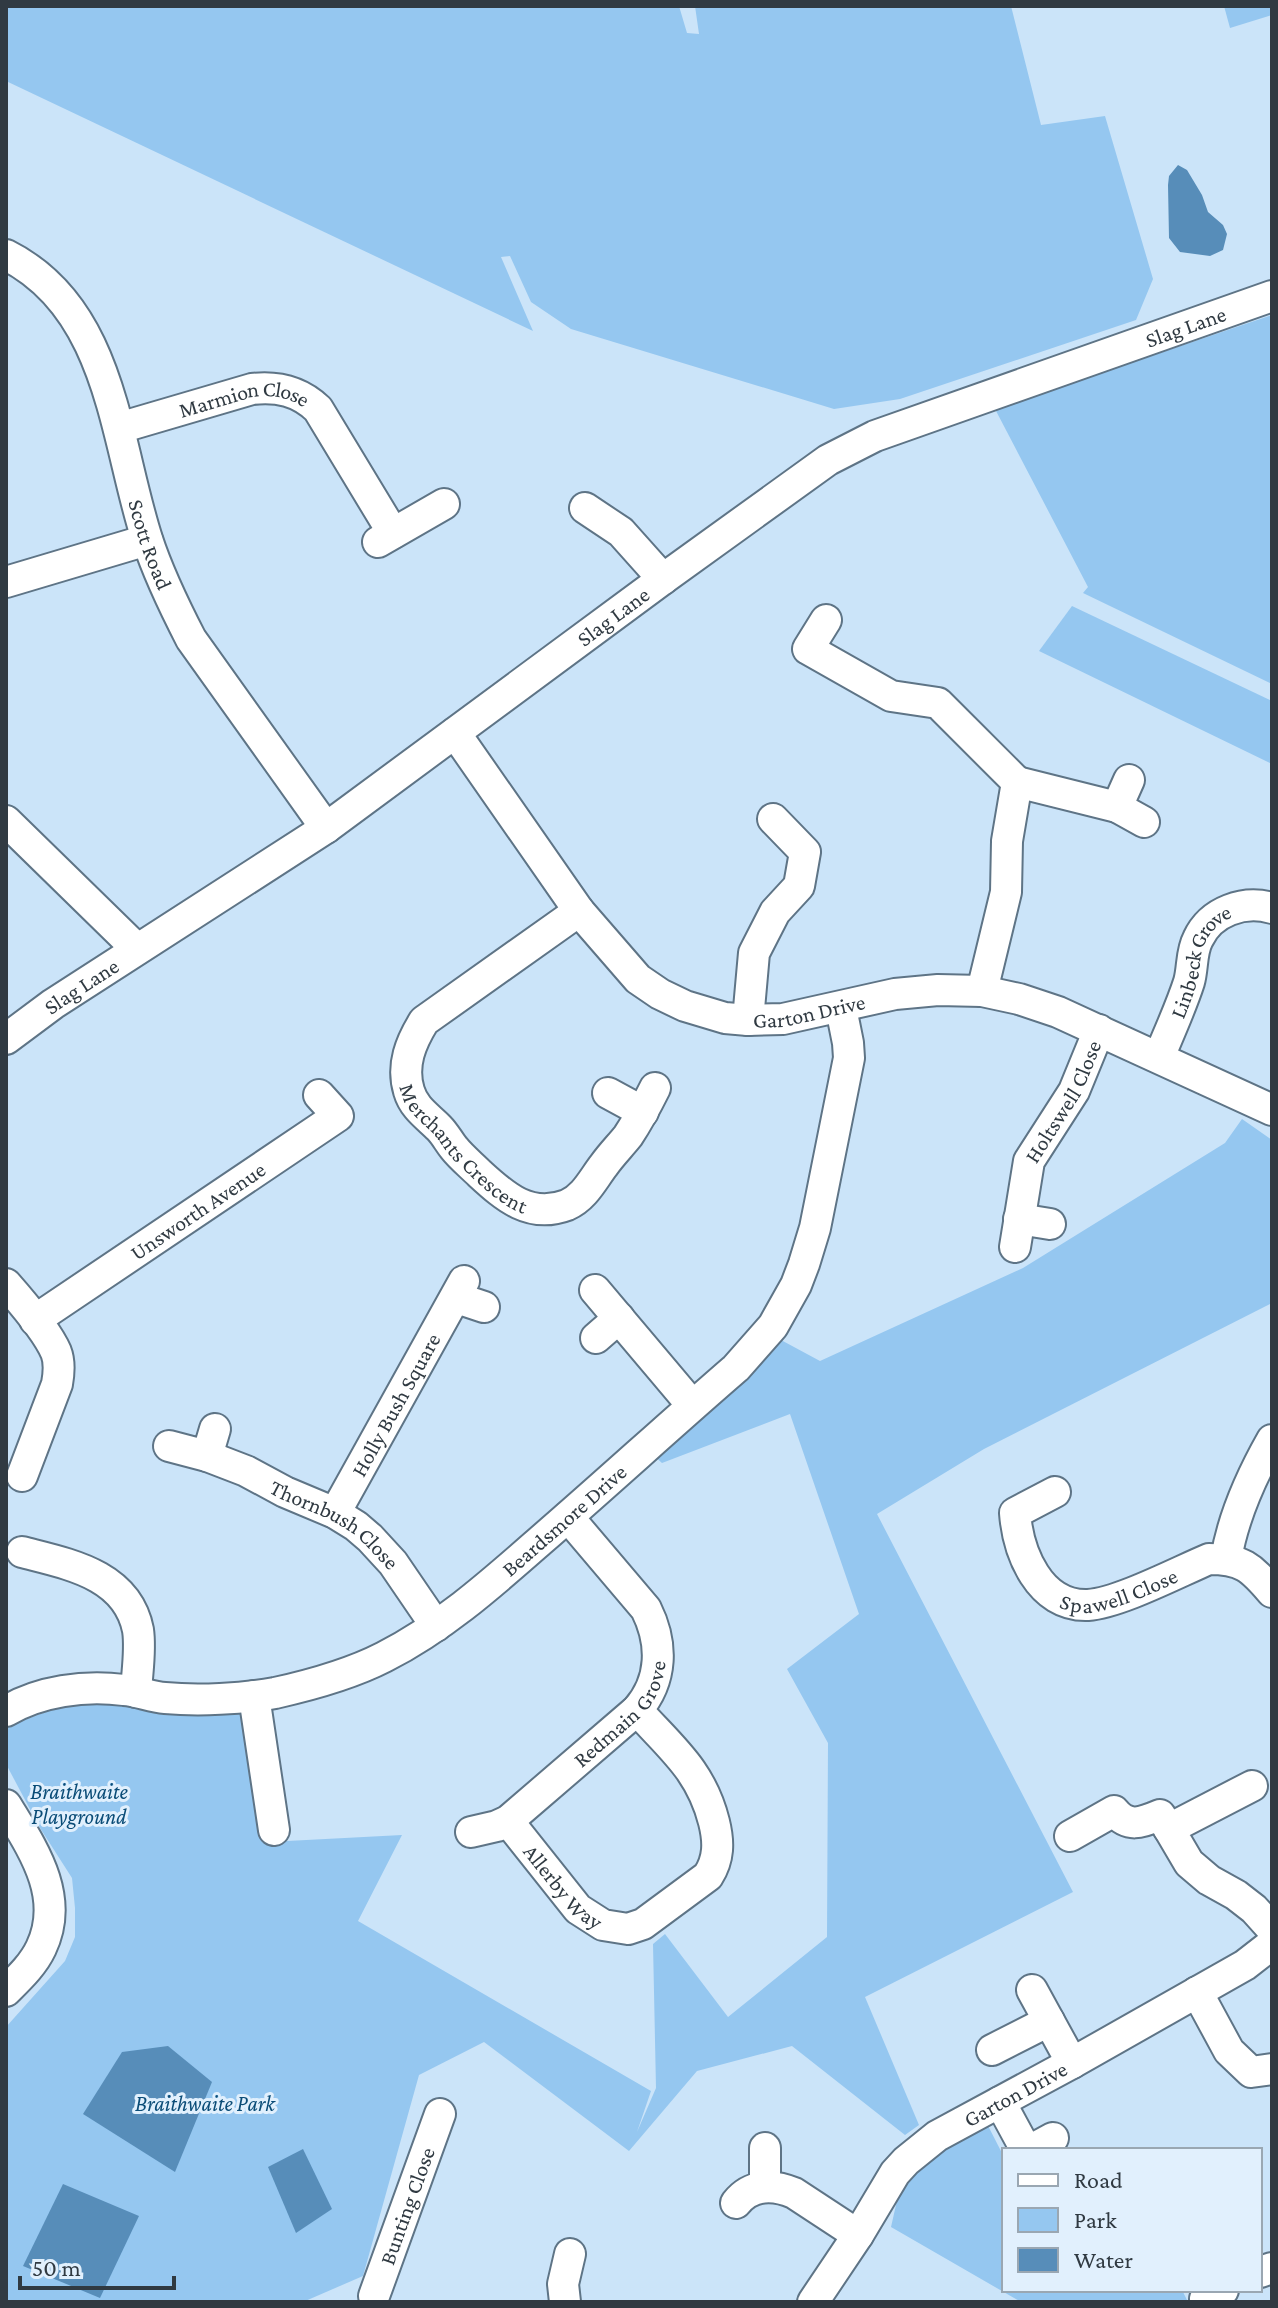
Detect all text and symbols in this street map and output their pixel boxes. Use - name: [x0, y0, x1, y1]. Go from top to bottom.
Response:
- street label: Slag Lane: [1142, 301, 1229, 352]
- street label: Marmion Close: [176, 376, 315, 422]
- street label: Scott Road: [124, 497, 178, 593]
- street label: Slag Lane: [572, 581, 654, 651]
- street label: Linbeck Grove: [1164, 899, 1235, 1022]
- street label: Slag Lane: [39, 953, 123, 1019]
- street label: Garton Drive: [753, 989, 867, 1032]
- street label: Holtswell Close: [1019, 1037, 1106, 1167]
- street label: Merchants Crescent: [395, 1080, 532, 1218]
- street label: Unsworth Avenue: [125, 1156, 270, 1265]
- street label: Holly Bush Square: [345, 1329, 445, 1481]
- street label: Beardsmore Drive: [497, 1459, 631, 1581]
- street label: Thornbush Close: [266, 1474, 405, 1574]
- street label: Spawell Close: [1057, 1562, 1181, 1618]
- street label: Redmain Grove: [568, 1659, 670, 1772]
- park label: Braithwaite Playground: [30, 1779, 129, 1829]
- street label: Allerby Way: [519, 1839, 608, 1934]
- street label: Garton Drive: [959, 2056, 1071, 2132]
- park label: Braithwaite Park: [135, 2091, 276, 2116]
- street label: Bunting Close: [374, 2144, 439, 2268]
- legend: [1002, 2148, 1262, 2292]
- text: Road: [1074, 2166, 1123, 2193]
- text: Park: [1074, 2206, 1117, 2233]
- scale bar: [20, 2240, 174, 2290]
- text: Water: [1074, 2246, 1133, 2273]
- text: 50 m: [32, 2254, 81, 2281]

